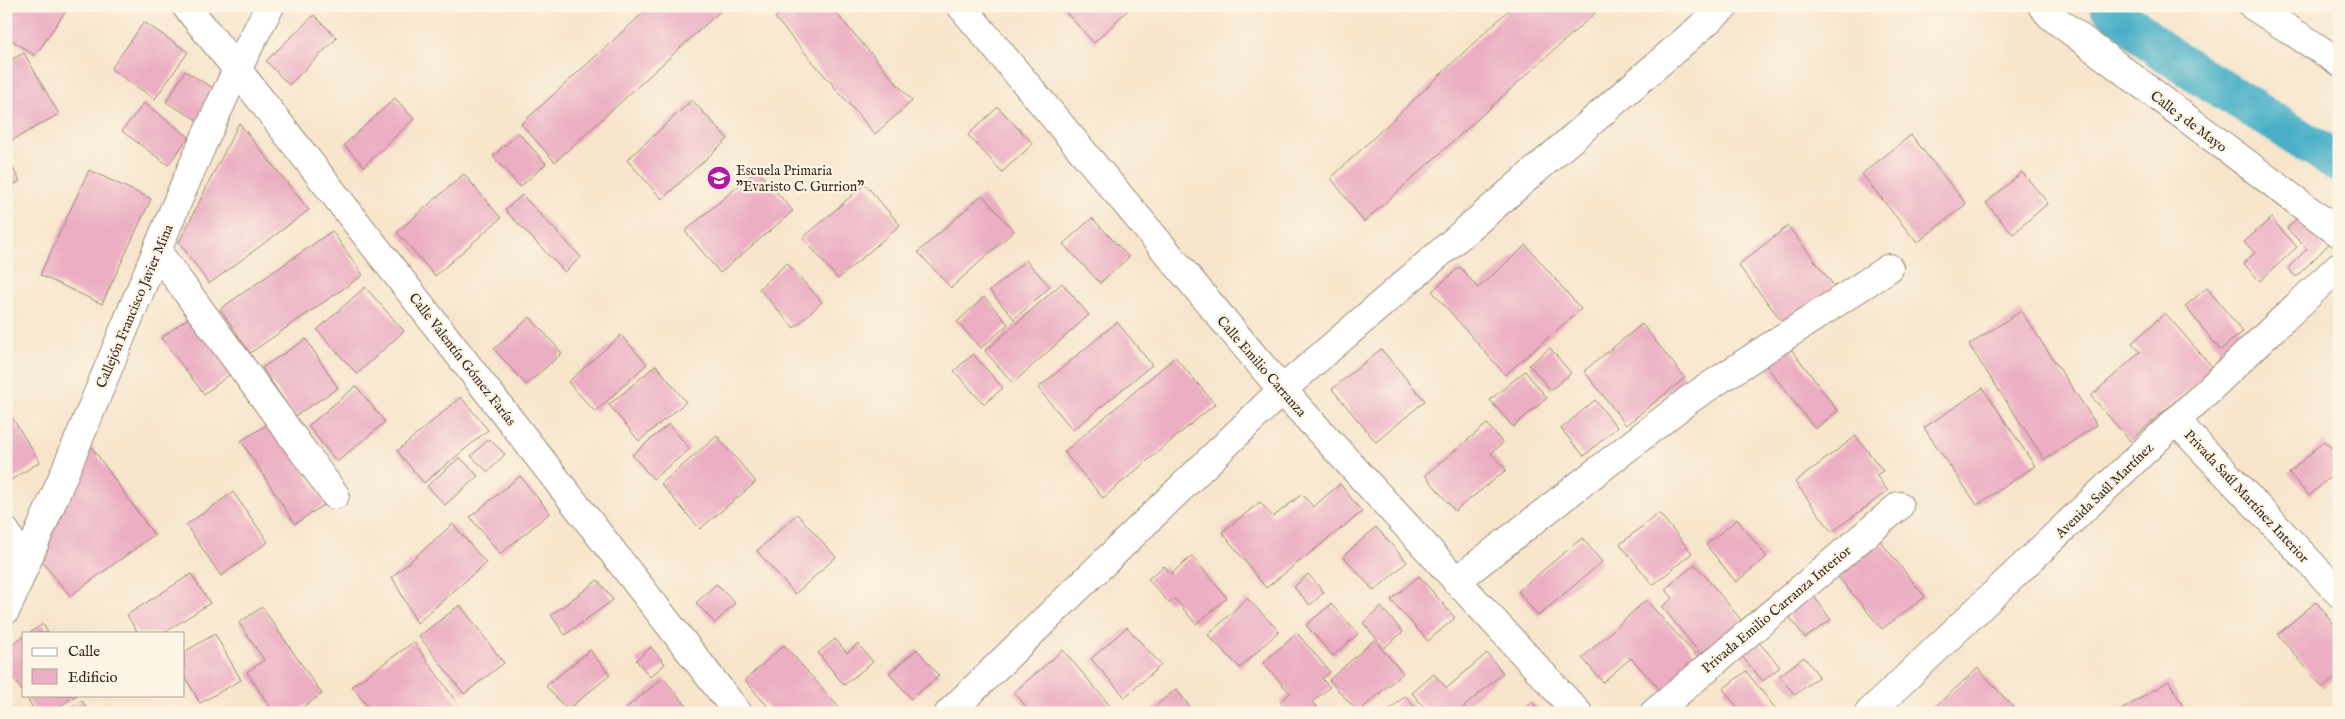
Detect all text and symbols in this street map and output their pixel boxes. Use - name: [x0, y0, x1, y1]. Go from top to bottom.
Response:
- street label: Calle 3 de Mayo: [2146, 87, 2231, 157]
- place label: Escuela Primaria "Evaristo C. Gurrion": [736, 162, 864, 196]
- school or university icon: Escuela Primaria "Evaristo C. Gurrion": [706, 165, 732, 191]
- street label: Callejón Francisco Javier Mina: [92, 221, 178, 391]
- street label: Calle Valentín Gómez Farías: [405, 289, 520, 430]
- street label: Calle Emilio Carranza: [1213, 312, 1311, 422]
- street label: Privada Saúl Martínez Interior: [2180, 426, 2313, 567]
- street label: Avenida Saúl Martínez: [2051, 439, 2158, 543]
- street label: Privada Emilio Carranza Interior: [1698, 542, 1855, 678]
- legend: [22, 632, 185, 696]
- text: Calle: [68, 642, 100, 661]
- text: Edificio: [68, 668, 118, 687]

